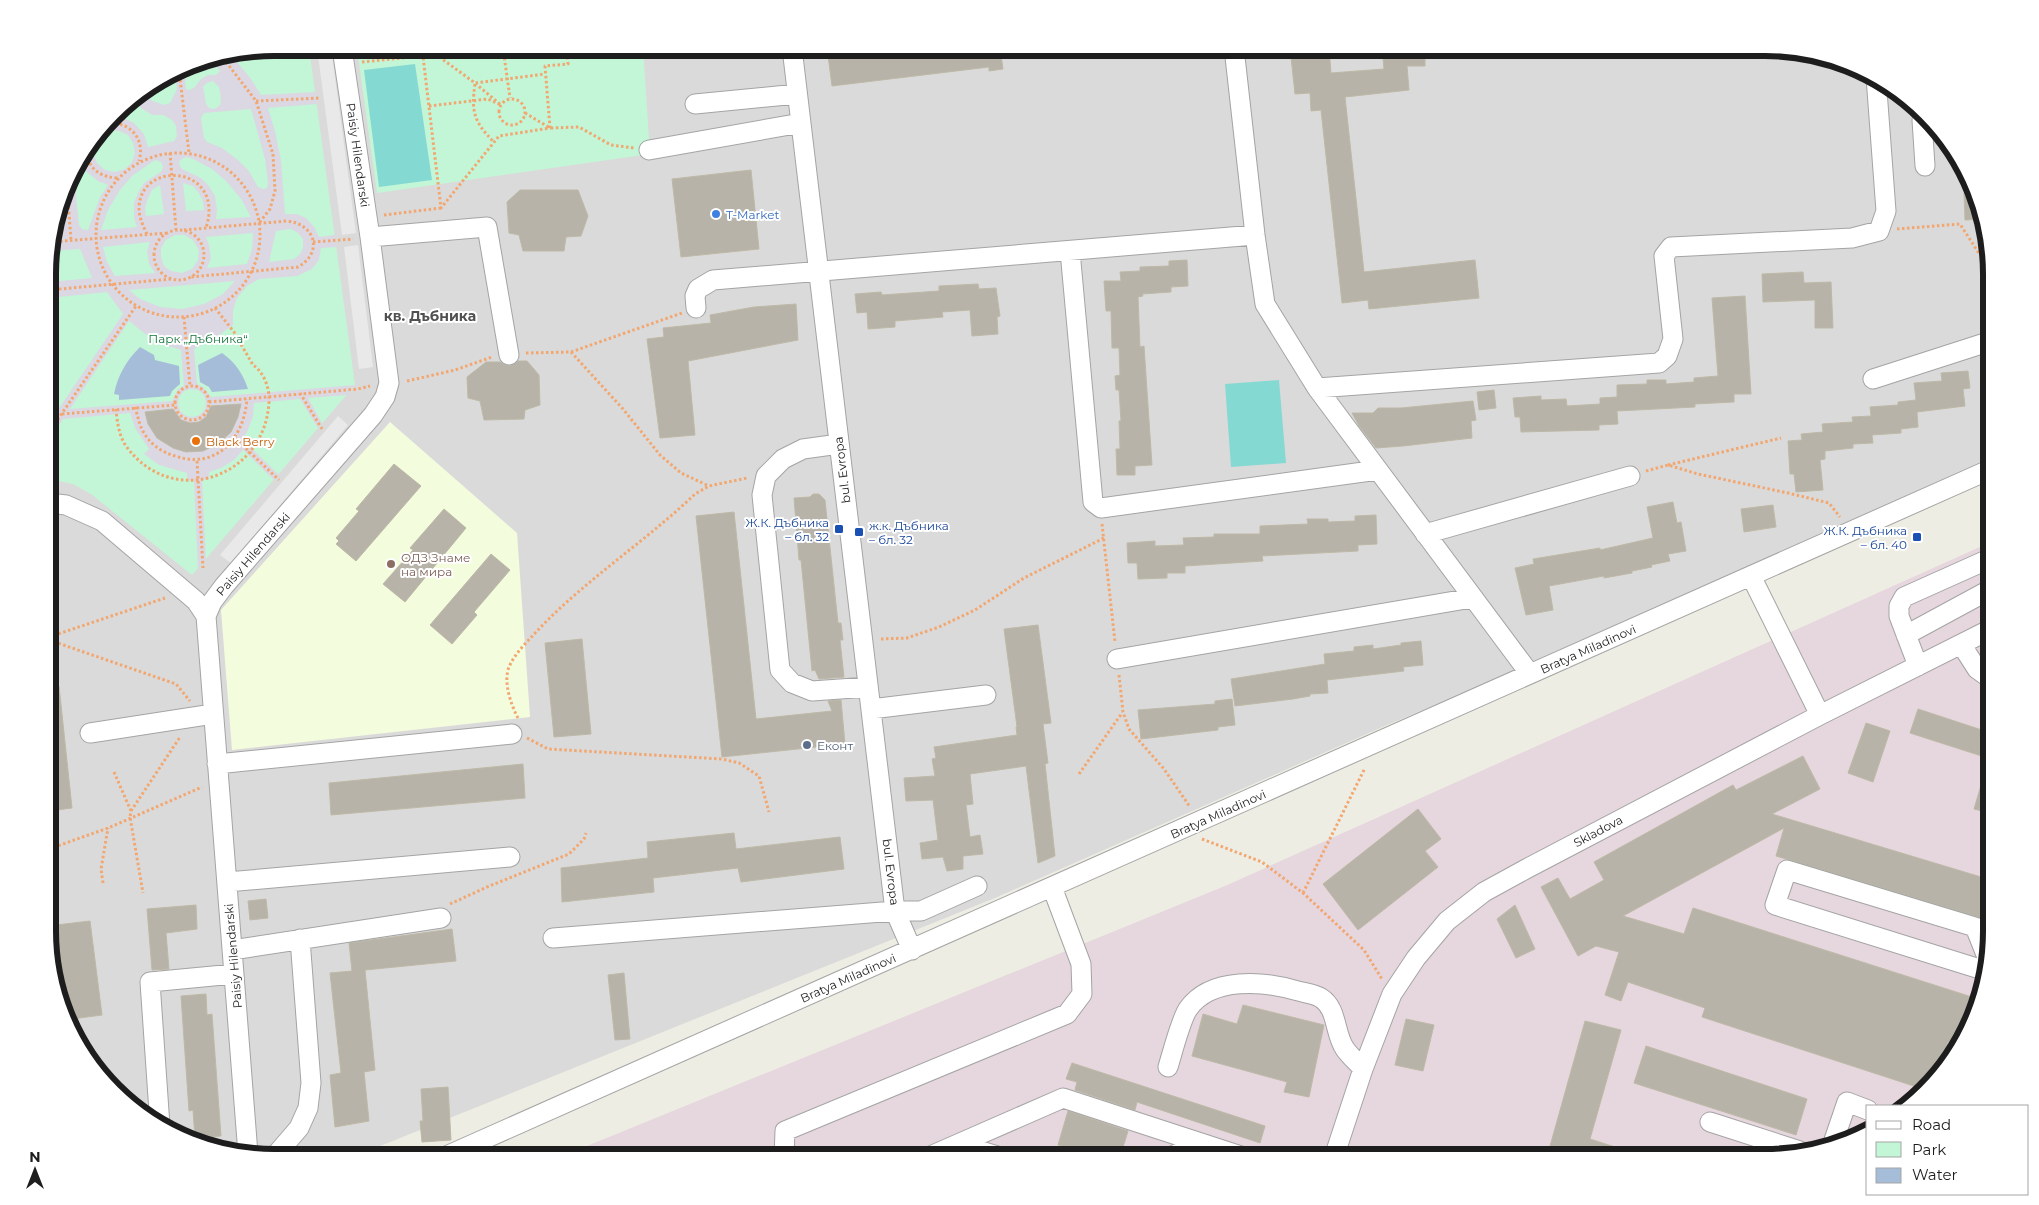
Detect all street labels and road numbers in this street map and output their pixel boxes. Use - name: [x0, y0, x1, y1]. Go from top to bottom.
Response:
- street label: Paisiy Hilendarski: [343, 102, 373, 208]
- street label: bul. Evropa: [830, 436, 854, 504]
- street label: Paisiy Hilendarski: [213, 509, 293, 599]
- street label: Bratya Miladinovi: [1538, 621, 1638, 677]
- street label: Bratya Miladinovi: [1168, 786, 1268, 842]
- street label: Skladova: [1571, 812, 1625, 850]
- street label: bul. Evropa: [879, 838, 903, 906]
- street label: Paisiy Hilendarski: [221, 903, 245, 1009]
- street label: Bratya Miladinovi: [798, 950, 898, 1006]

